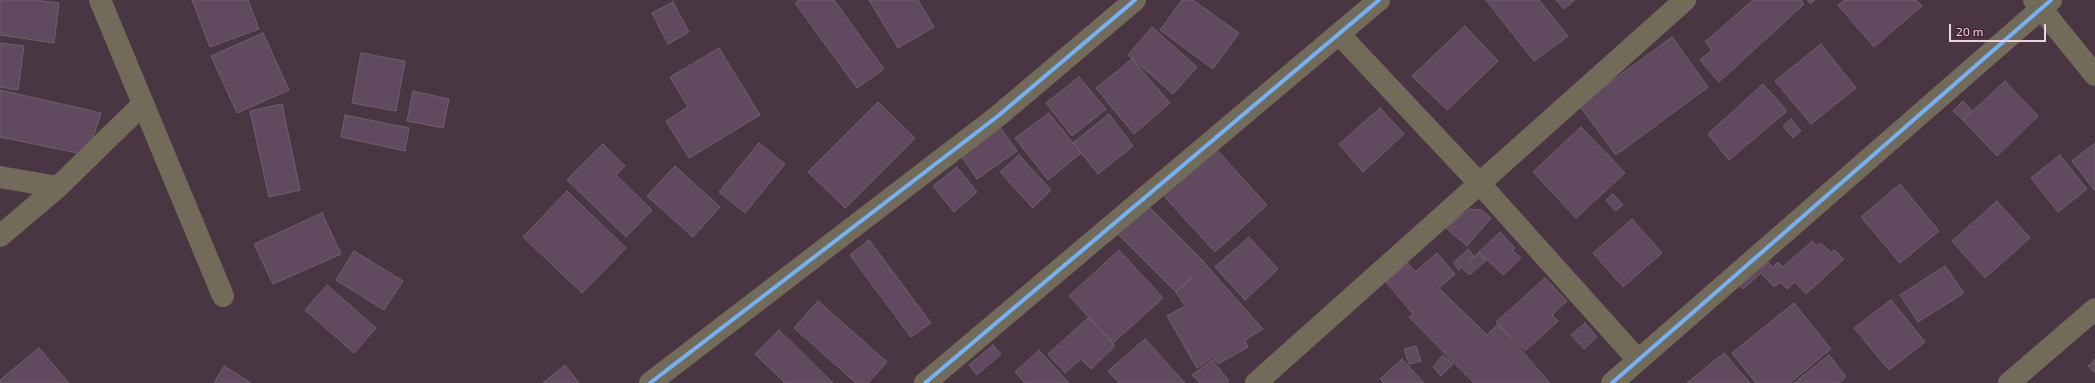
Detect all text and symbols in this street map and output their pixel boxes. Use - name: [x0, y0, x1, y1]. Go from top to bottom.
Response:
- scale bar: [1951, 16, 2048, 42]
- text: 20 m: [1956, 24, 1983, 38]

